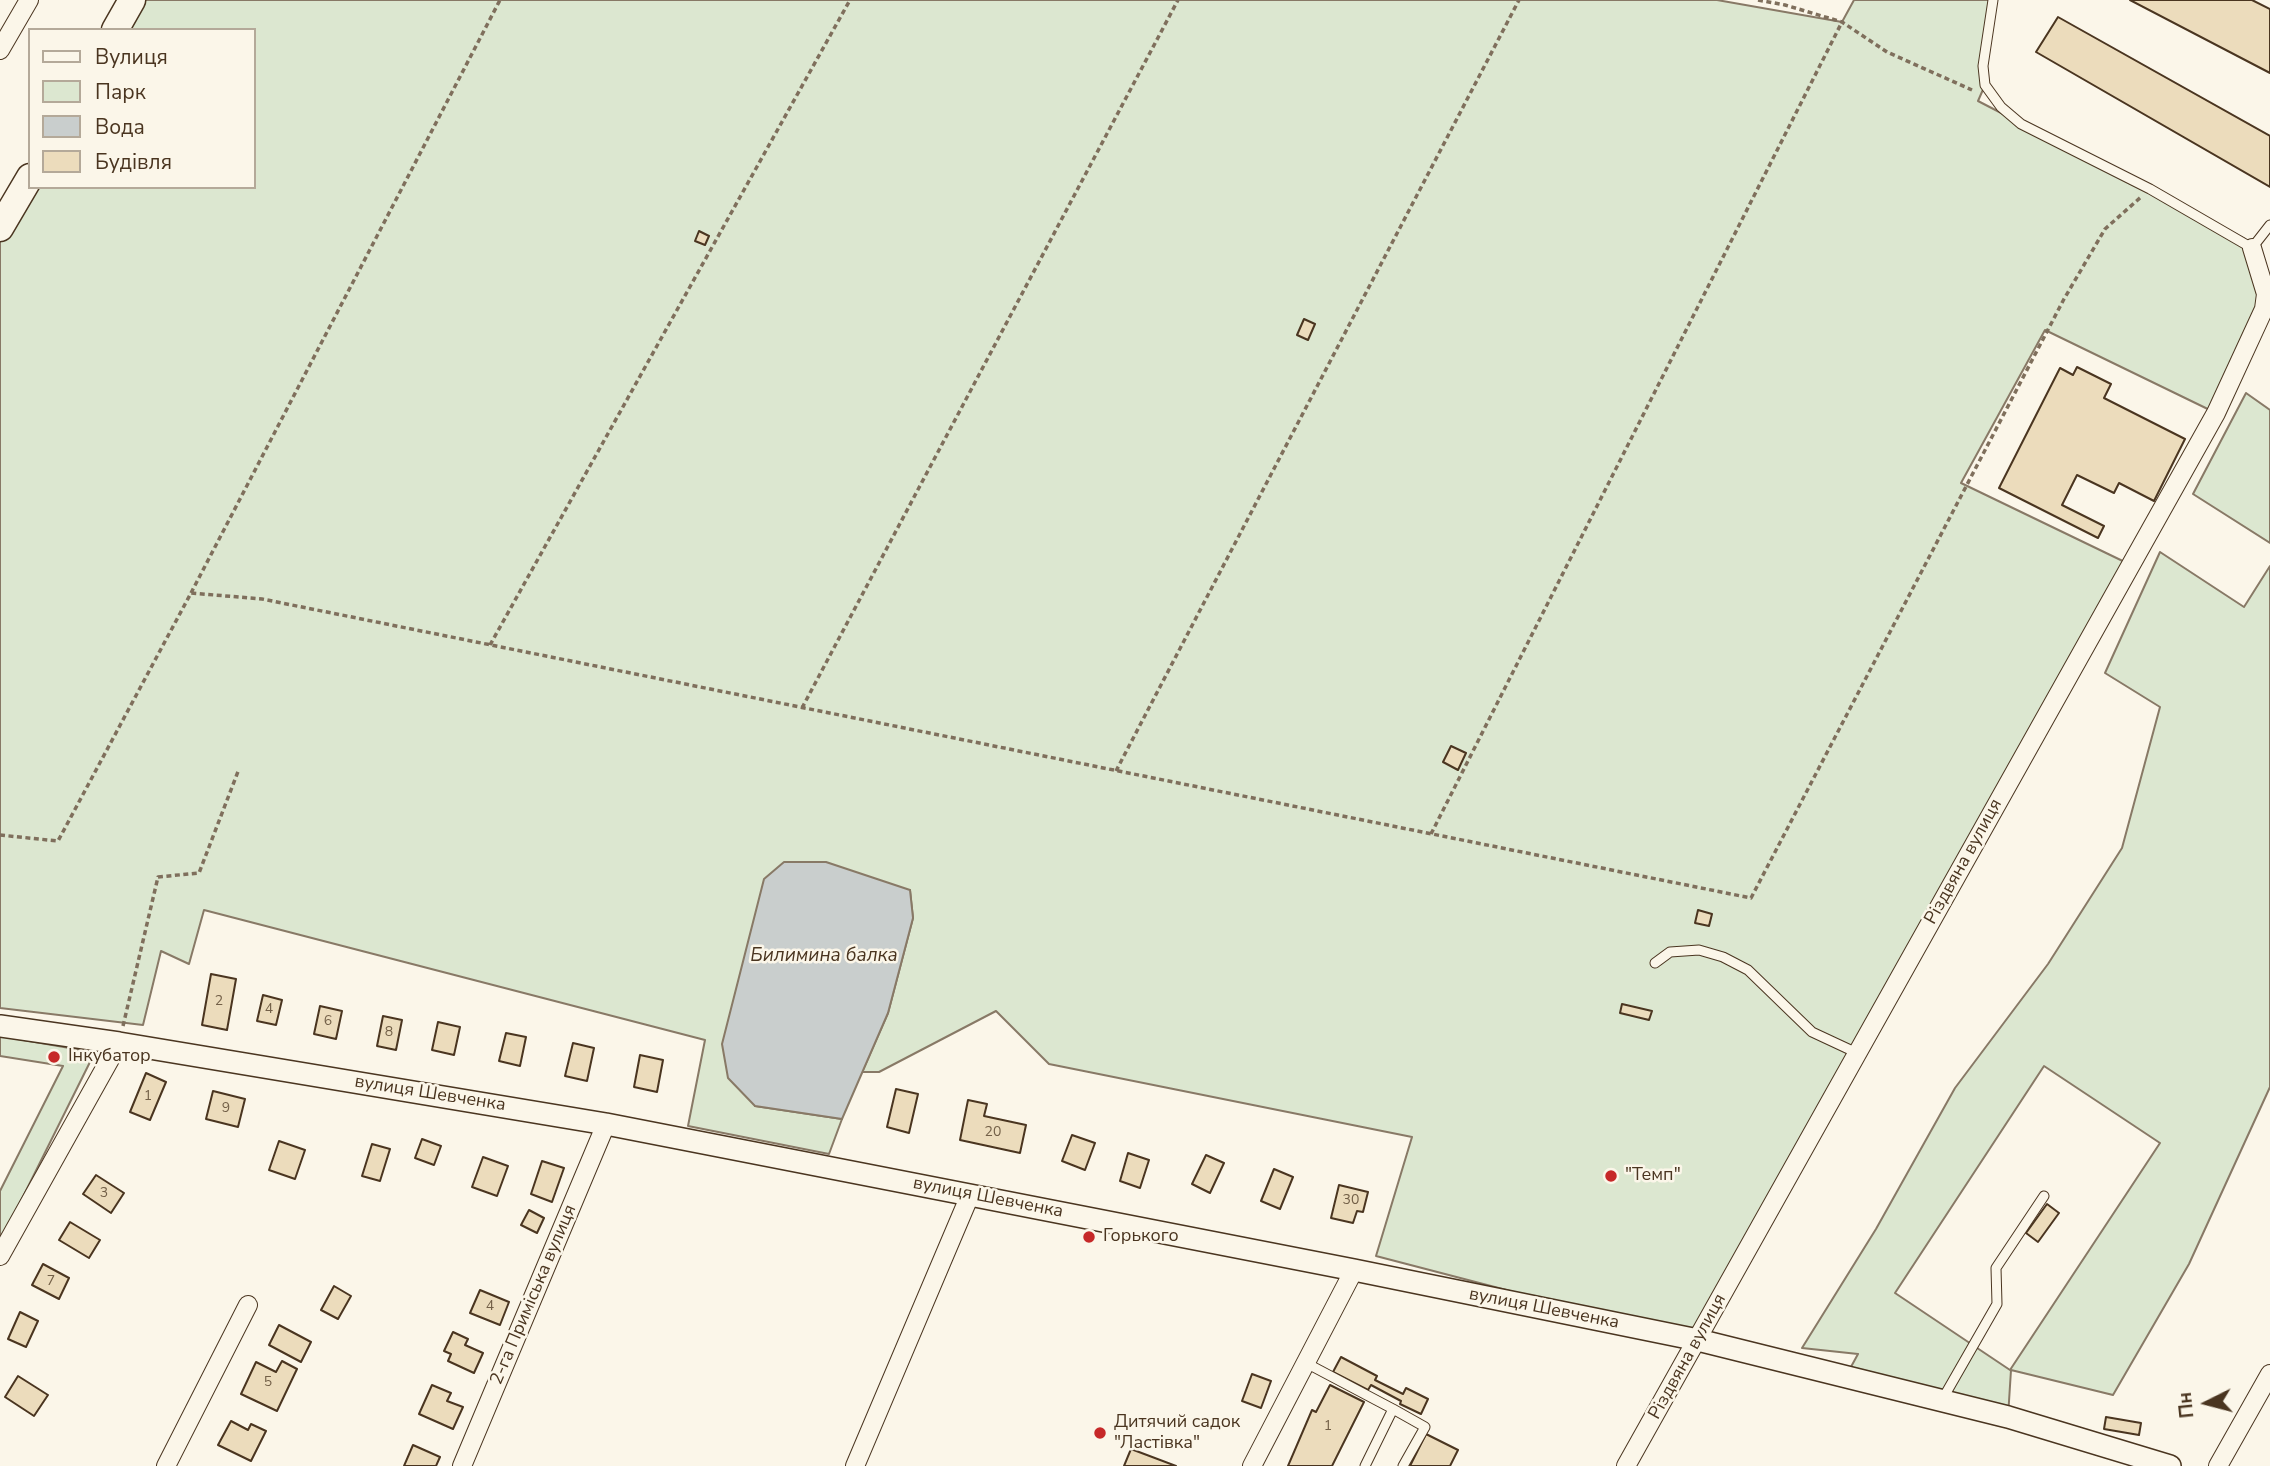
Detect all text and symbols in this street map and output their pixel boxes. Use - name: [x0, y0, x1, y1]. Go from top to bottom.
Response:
- legend: [28, 28, 256, 189]
- text: Вулиця: [95, 43, 168, 71]
- text: Парк: [95, 78, 146, 106]
- text: Вода: [95, 113, 145, 141]
- text: Будівля: [95, 148, 172, 176]
- street label: Різдвяна вулиця: [1921, 796, 2007, 928]
- water label: Билимина балка: [750, 945, 898, 967]
- house number: 2: [215, 994, 223, 1010]
- house number: 4: [265, 1002, 273, 1018]
- house number: 6: [324, 1014, 332, 1030]
- house number: 8: [385, 1025, 393, 1041]
- place label: Інкубатор: [68, 1046, 151, 1068]
- marker: Інкубатор: [46, 1049, 62, 1065]
- street label: вулиця Шевченка: [353, 1071, 507, 1117]
- house number: 1: [144, 1089, 152, 1105]
- house number: 9: [222, 1101, 230, 1117]
- house number: 20: [985, 1125, 1001, 1141]
- place label: "Темп": [1625, 1165, 1681, 1187]
- marker: "Темп": [1603, 1168, 1619, 1184]
- street label: вулиця Шевченка: [911, 1173, 1065, 1223]
- house number: 3: [100, 1186, 108, 1202]
- house number: 30: [1343, 1193, 1359, 1209]
- street label: 2-га Приміська вулиця: [486, 1202, 582, 1388]
- place label: Горького: [1103, 1226, 1179, 1248]
- marker: Горького: [1081, 1229, 1097, 1245]
- house number: 7: [47, 1274, 55, 1290]
- street label: вулиця Шевченка: [1467, 1284, 1621, 1334]
- street label: Різдвяна вулиця: [1645, 1291, 1731, 1423]
- house number: 4: [486, 1299, 494, 1315]
- north arrow: [2172, 1368, 2242, 1438]
- house number: 5: [264, 1375, 272, 1391]
- text: Пн: [2172, 1391, 2200, 1420]
- place label: Дитячий садок "Ластівка": [1114, 1412, 1240, 1454]
- house number: 1: [1324, 1419, 1332, 1435]
- marker: Дитячий садок "Ластівка": [1092, 1425, 1108, 1441]

